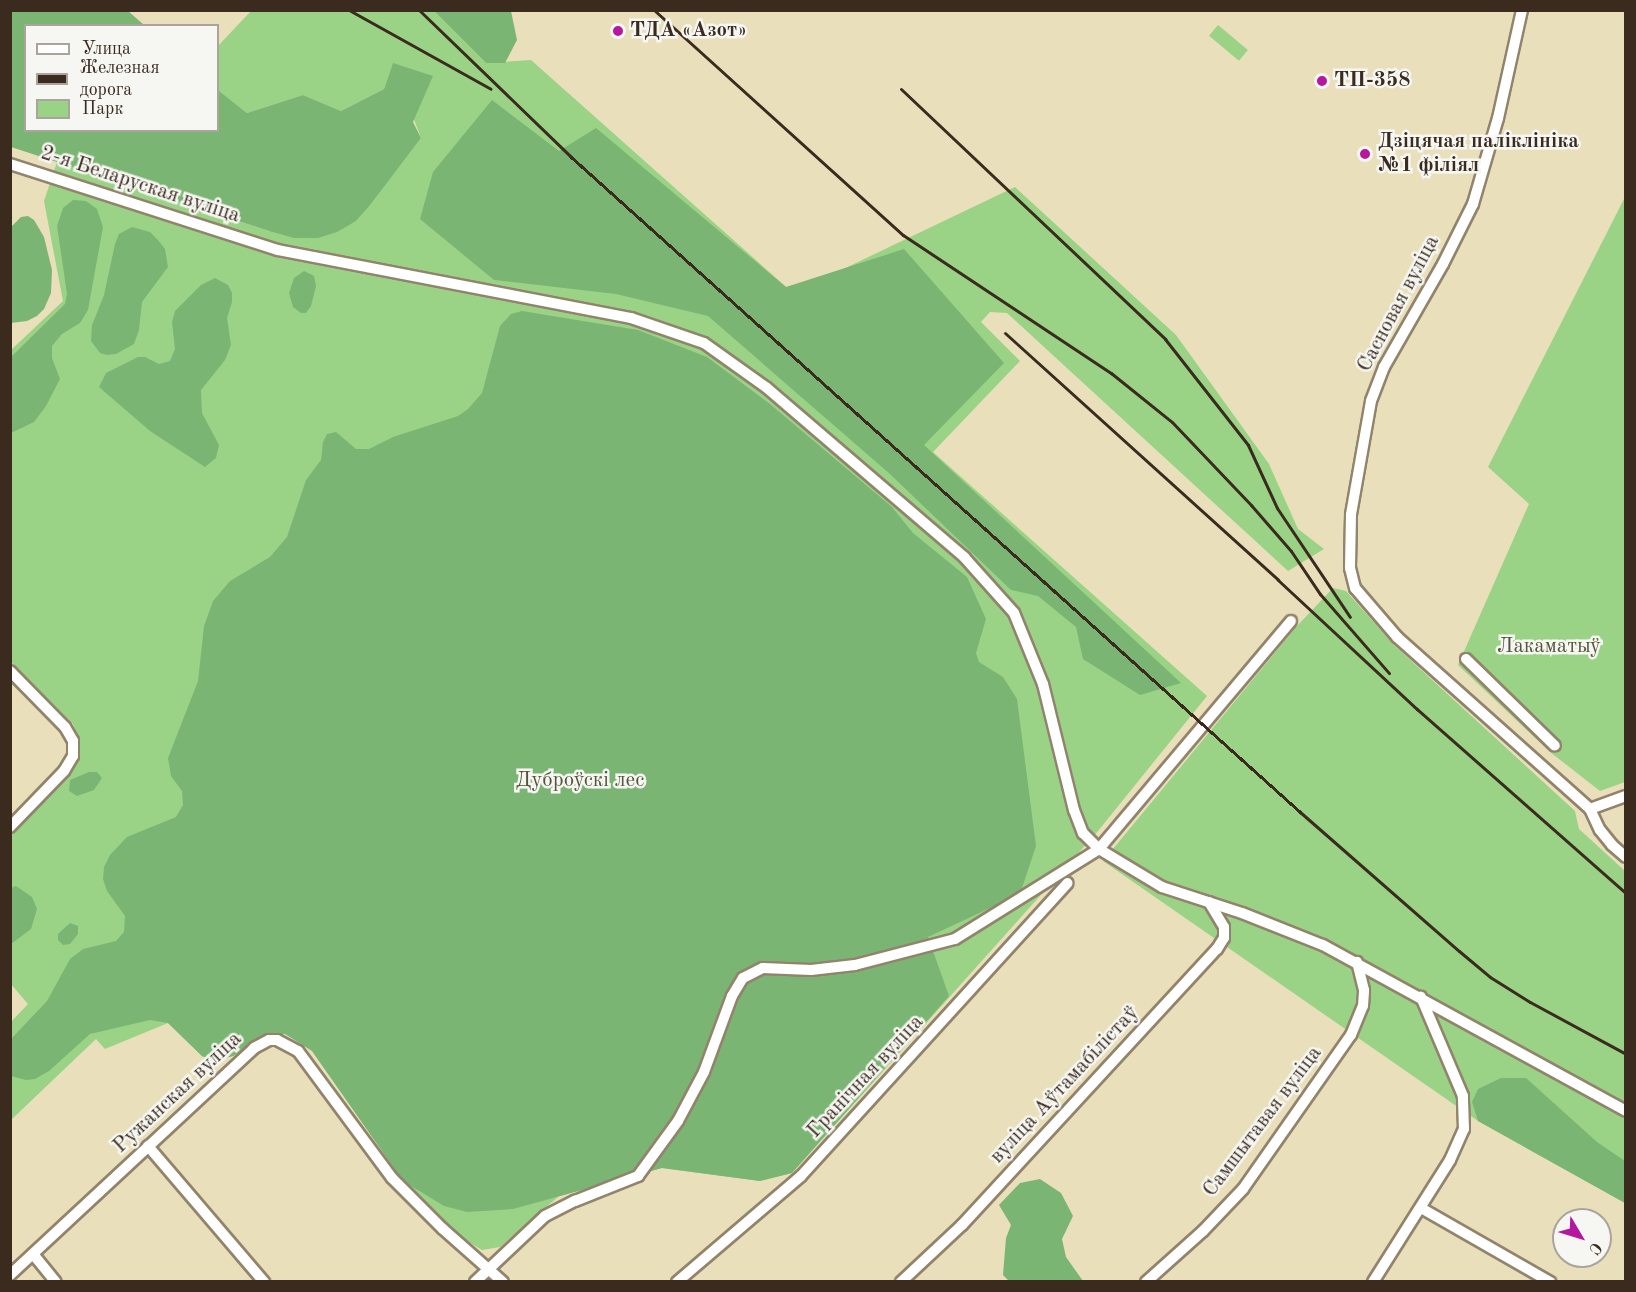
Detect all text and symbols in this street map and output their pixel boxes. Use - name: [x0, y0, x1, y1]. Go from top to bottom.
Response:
- place label: ТДА «Азот»: [630, 18, 747, 44]
- legend: [24, 24, 219, 132]
- marker: ТДА «Азот»: [611, 24, 625, 38]
- text: Улица: [82, 40, 131, 58]
- text: Железная дорога: [80, 59, 160, 99]
- place label: ТП-358: [1334, 68, 1410, 94]
- marker: ТП-358: [1315, 74, 1329, 88]
- text: Парк: [82, 100, 123, 118]
- place label: Дзіцячая паліклініка №1 філіял: [1378, 129, 1579, 179]
- street label: 2-я Беларуская вуліца: [37, 141, 243, 229]
- marker: Дзіцячая паліклініка №1 філіял: [1356, 145, 1374, 163]
- street label: Сасновая вуліца: [1352, 231, 1446, 377]
- park label: Лакаматыў: [1497, 634, 1601, 660]
- park label: Дуброўскі лес: [516, 768, 644, 794]
- street label: вуліца Аўтамабілістаў: [985, 1001, 1145, 1169]
- street label: Гранічная вуліца: [802, 1010, 930, 1144]
- street label: Ружанская вуліца: [108, 1027, 248, 1159]
- street label: Самшытавая вуліца: [1198, 1042, 1328, 1202]
- north arrow: [1552, 1208, 1612, 1268]
- text: С: [1585, 1239, 1604, 1257]

